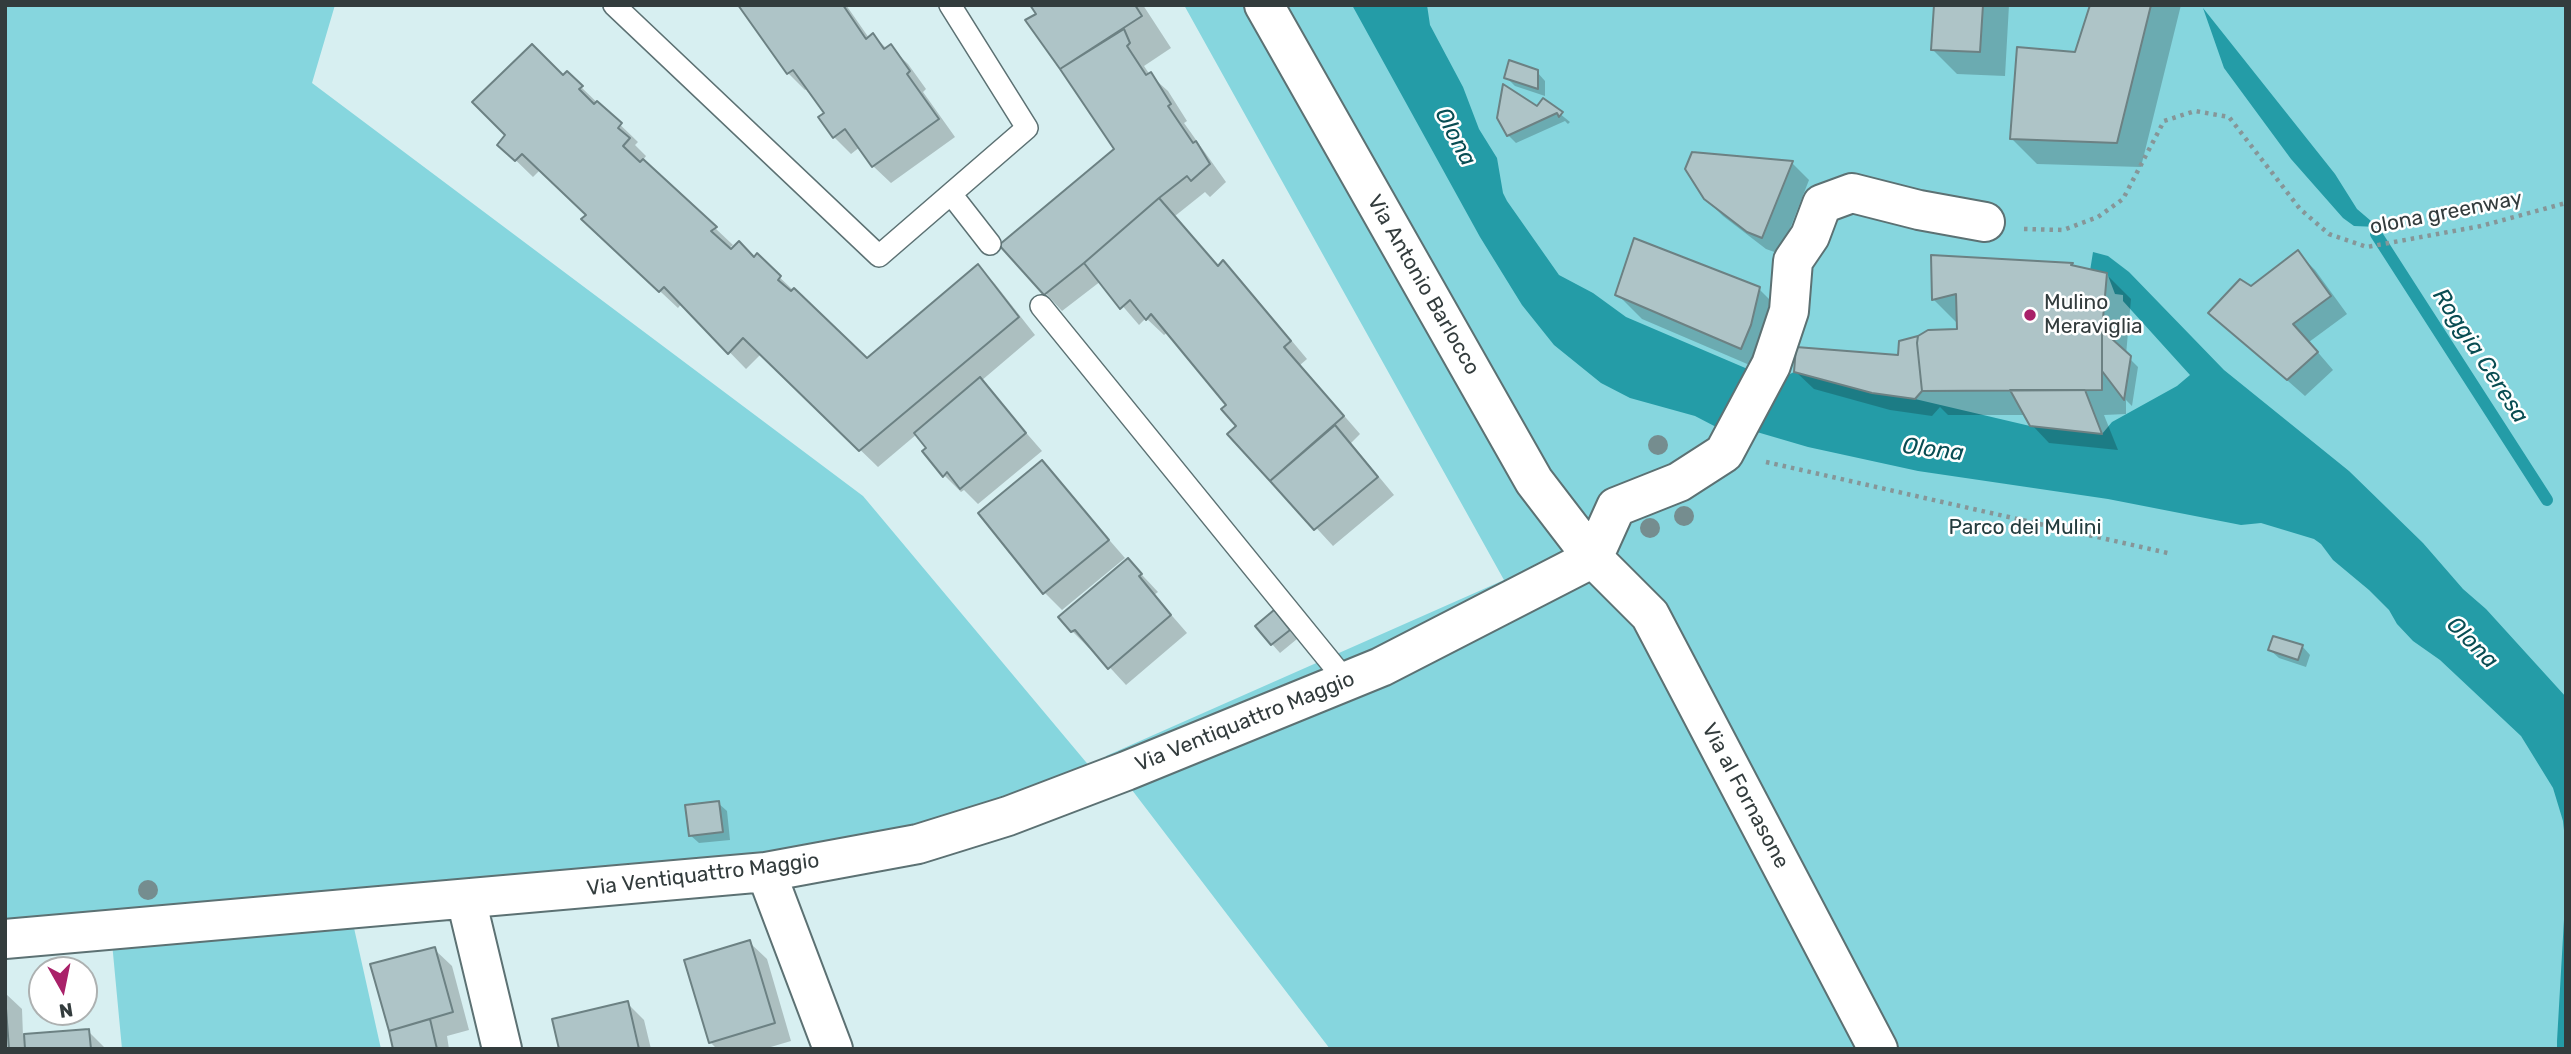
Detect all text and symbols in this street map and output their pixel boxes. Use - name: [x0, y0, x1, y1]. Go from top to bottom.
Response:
- water label: Olona: [1428, 103, 1482, 171]
- street label: olona greenway: [2368, 186, 2524, 240]
- street label: Via Antonio Barlocco: [1361, 191, 1485, 379]
- water label: Roggia Ceresa: [2426, 283, 2534, 429]
- place label: Mulino Meraviglia: [2044, 290, 2143, 340]
- marker: Mulino Meraviglia: [2022, 307, 2038, 323]
- water label: Olona: [1901, 433, 1965, 467]
- park label: Parco dei Mulini: [1948, 515, 2102, 541]
- water label: Olona: [2440, 611, 2504, 675]
- street label: Via Ventiquattro Maggio: [1132, 666, 1358, 778]
- street label: Via al Fornasone: [1696, 719, 1794, 873]
- street label: Via Ventiquattro Maggio: [585, 848, 821, 902]
- north arrow: [28, 956, 98, 1026]
- text: N: [58, 998, 75, 1023]

